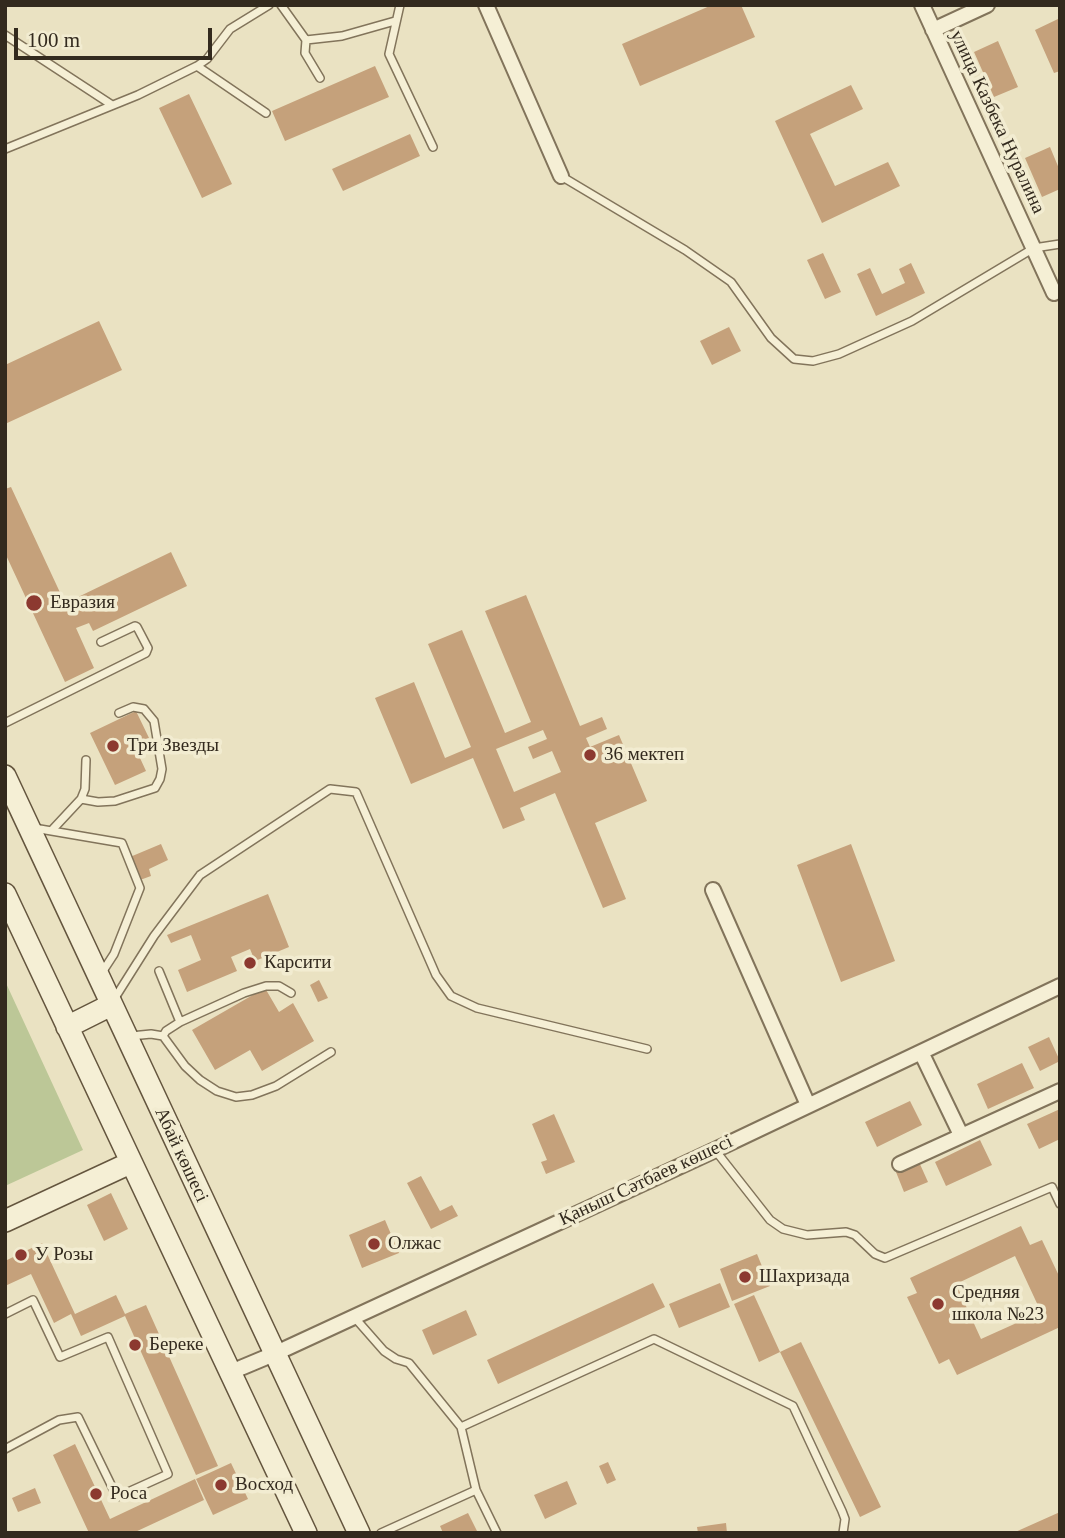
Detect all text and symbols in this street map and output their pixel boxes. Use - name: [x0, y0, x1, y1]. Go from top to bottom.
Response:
- scale bar: [18, 14, 215, 58]
- street label: улица Казбека Нуралина: [944, 27, 1050, 217]
- text: 100 m: [27, 28, 80, 52]
- place label: Евразия: [50, 592, 115, 614]
- marker: Евразия: [24, 593, 44, 613]
- place label: Три Звезды: [127, 735, 219, 757]
- marker: Три Звезды: [105, 738, 121, 754]
- place label: 36 мектеп: [604, 744, 684, 766]
- marker: 36 мектеп: [582, 747, 598, 763]
- place label: Карсити: [264, 952, 331, 974]
- marker: Карсити: [242, 955, 258, 971]
- street label: Абай көшесі: [149, 1104, 213, 1206]
- street label: Қаныш Сәтбаев көшесі: [556, 1131, 736, 1231]
- place label: Олжас: [388, 1233, 441, 1255]
- marker: Олжас: [366, 1236, 382, 1252]
- place label: У Розы: [35, 1244, 93, 1266]
- marker: У Розы: [13, 1247, 29, 1263]
- place label: Шахризада: [759, 1266, 850, 1288]
- marker: Шахризада: [737, 1269, 753, 1285]
- place label: Средняя школа №23: [952, 1282, 1044, 1326]
- marker: Средняя школа №23: [930, 1296, 946, 1312]
- place label: Береке: [149, 1334, 203, 1356]
- marker: Береке: [127, 1337, 143, 1353]
- place label: Восход: [235, 1474, 293, 1496]
- marker: Восход: [213, 1477, 229, 1493]
- place label: Роса: [110, 1483, 147, 1505]
- marker: Роса: [88, 1486, 104, 1502]

